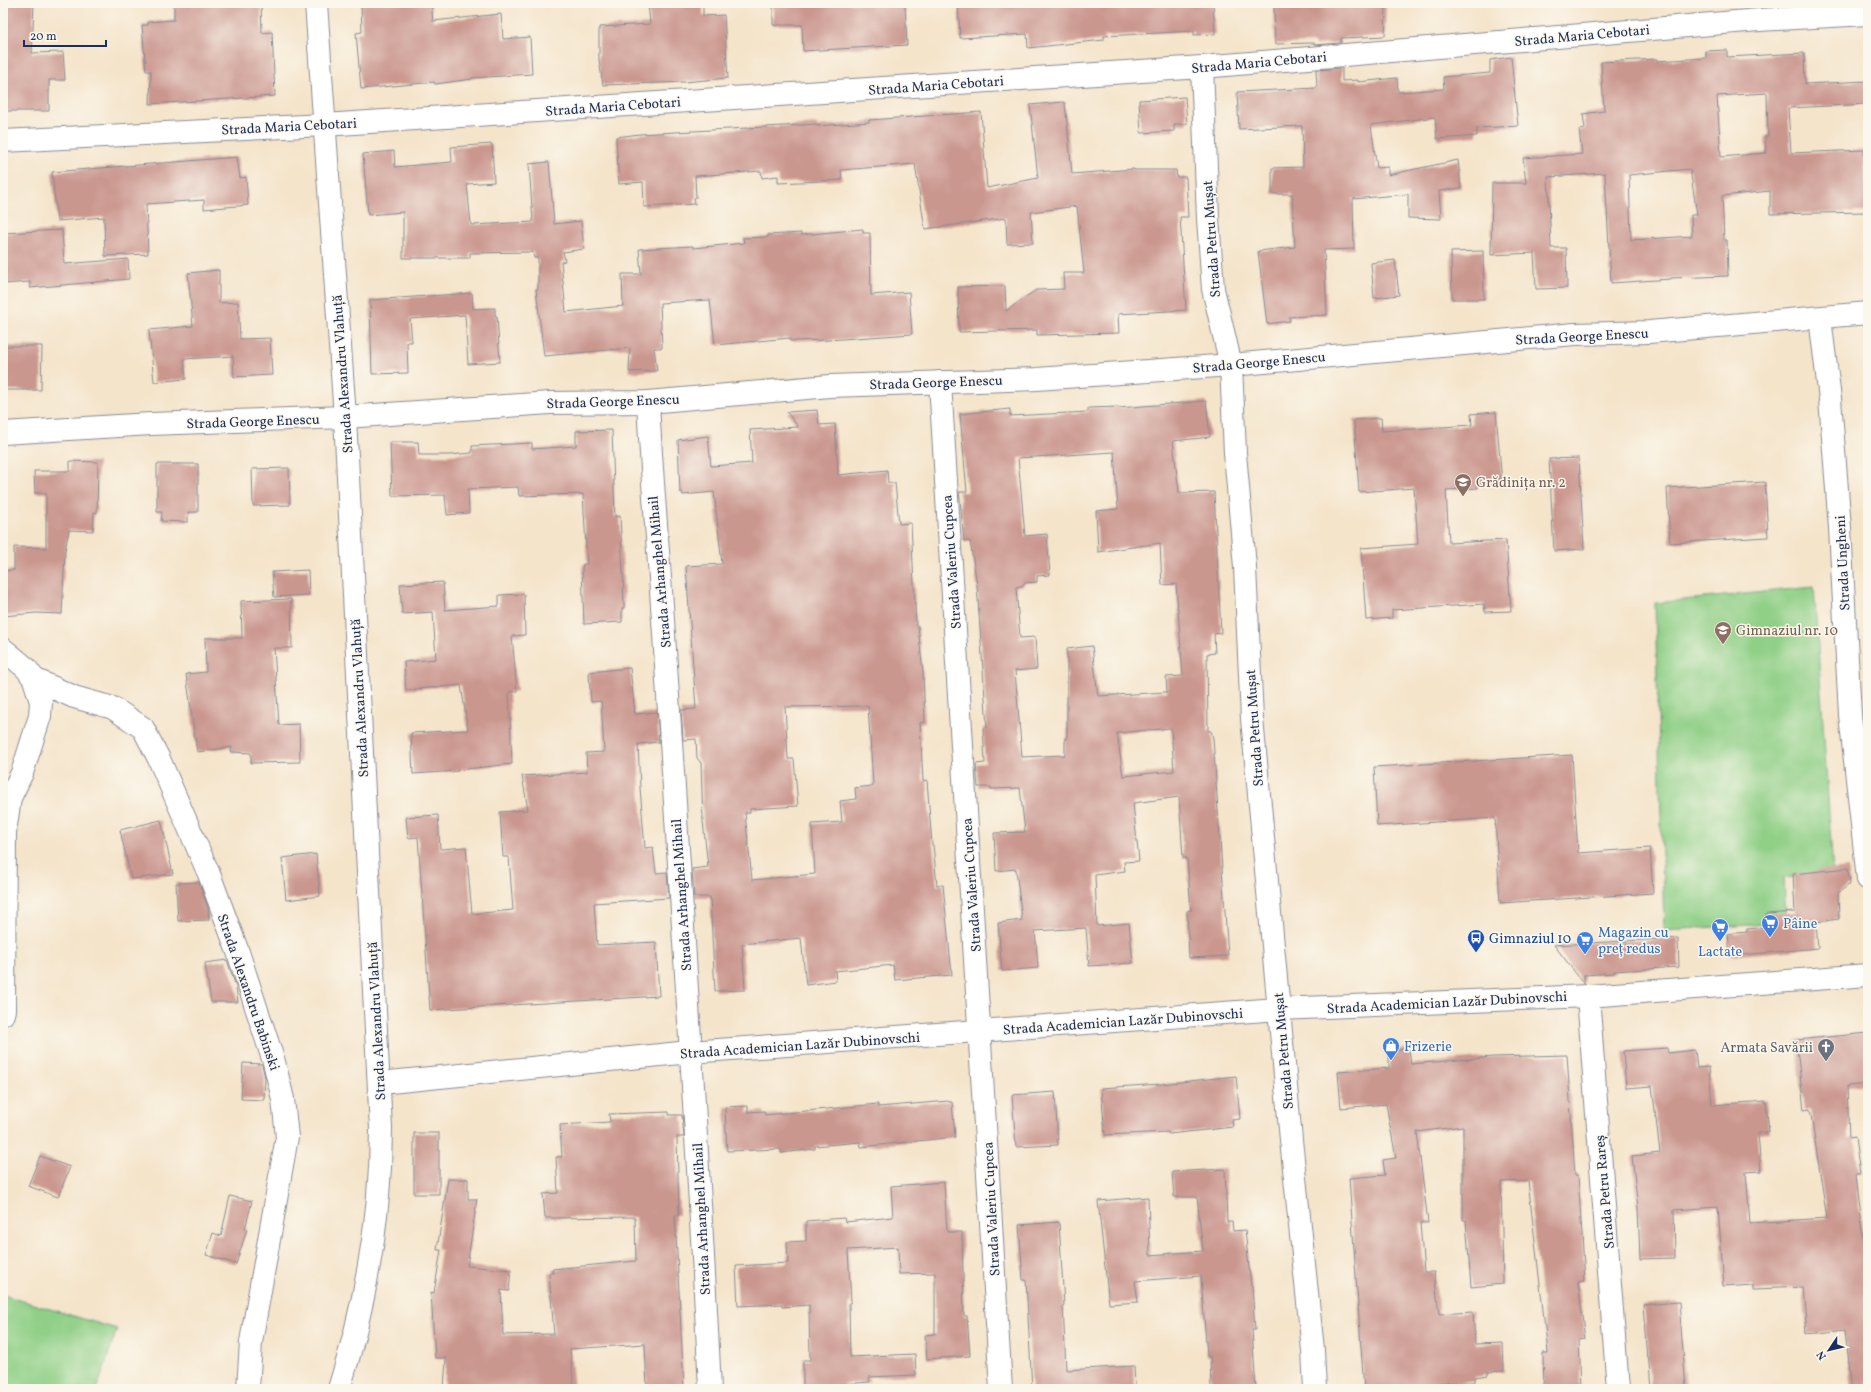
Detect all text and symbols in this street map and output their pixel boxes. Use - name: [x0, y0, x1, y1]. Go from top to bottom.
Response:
- street label: Strada Maria Cebotari: [1514, 21, 1651, 52]
- scale bar: [24, 22, 106, 48]
- text: 20 m: [30, 29, 57, 45]
- street label: Strada Maria Cebotari: [1191, 48, 1328, 79]
- street label: Strada Maria Cebotari: [868, 72, 1005, 101]
- street label: Strada Maria Cebotari: [545, 93, 682, 122]
- street label: Strada Maria Cebotari: [221, 114, 357, 141]
- street label: Strada Petru Mușat: [1199, 180, 1226, 298]
- street label: Strada Аlexandru Vlahuță: [328, 294, 359, 454]
- street label: Strada George Enescu: [1515, 325, 1649, 350]
- street label: Strada George Enescu: [1192, 348, 1327, 379]
- street label: Strada George Enescu: [869, 372, 1003, 395]
- street label: Strada George Enescu: [546, 391, 680, 414]
- street label: Strada George Enescu: [186, 411, 320, 434]
- school or university icon: Grădinița nr. 2: [1453, 472, 1473, 497]
- place label: Grădinița nr. 2: [1476, 474, 1566, 493]
- street label: Strada Valeriu Cupcea: [938, 494, 967, 630]
- street label: Strada Arhanghel Mihail: [644, 495, 677, 649]
- street label: Strada Ungheni: [1832, 515, 1855, 611]
- street label: Strada Аlexandru Vlahuță: [347, 618, 374, 778]
- school or university icon: Gimnaziul nr. 10: [1713, 620, 1733, 645]
- place label: Gimnaziul nr. 10: [1736, 622, 1838, 641]
- street label: Strada Petru Mușat: [1242, 669, 1269, 787]
- street label: Strada Valeriu Cupcea: [958, 817, 987, 953]
- street label: Strada Arhanghel Mihail: [668, 818, 697, 972]
- street label: Strada Alexandru Babinski: [212, 912, 283, 1073]
- supermarket icon: Pâine: [1760, 913, 1780, 938]
- place label: Pâine: [1783, 915, 1818, 934]
- supermarket icon: Lactate: [1710, 917, 1730, 942]
- place label: Magazin cu preţ redus: [1598, 924, 1669, 959]
- bus stop icon: Gimnaziul 10: [1466, 928, 1486, 953]
- place label: Gimnaziul 10: [1489, 930, 1571, 949]
- supermarket icon: Magazin cu preţ redus: [1575, 930, 1595, 955]
- street label: Strada Аlexandru Vlahuță: [364, 941, 391, 1101]
- place label: Lactate: [1698, 943, 1742, 962]
- street label: Strada Academician Lazăr Dubinovschi: [1326, 988, 1568, 1019]
- street label: Strada Petru Mușat: [1270, 991, 1299, 1110]
- street label: Strada Academician Lazăr Dubinovschi: [1002, 1005, 1244, 1040]
- street label: Strada Academician Lazăr Dubinovschi: [679, 1029, 921, 1064]
- shop icon: Frizerie: [1381, 1036, 1401, 1061]
- church icon: Armata Savării: [1816, 1037, 1836, 1062]
- place label: Frizerie: [1404, 1038, 1452, 1057]
- place label: Armata Savării: [1721, 1039, 1813, 1058]
- street label: Strada Petru Rareș: [1591, 1134, 1620, 1250]
- street label: Strada Valeriu Cupcea: [979, 1141, 1006, 1277]
- street label: Strada Arhanghel Mihail: [689, 1142, 716, 1296]
- north arrow: [1809, 1330, 1849, 1370]
- text: N: [1814, 1347, 1830, 1362]

